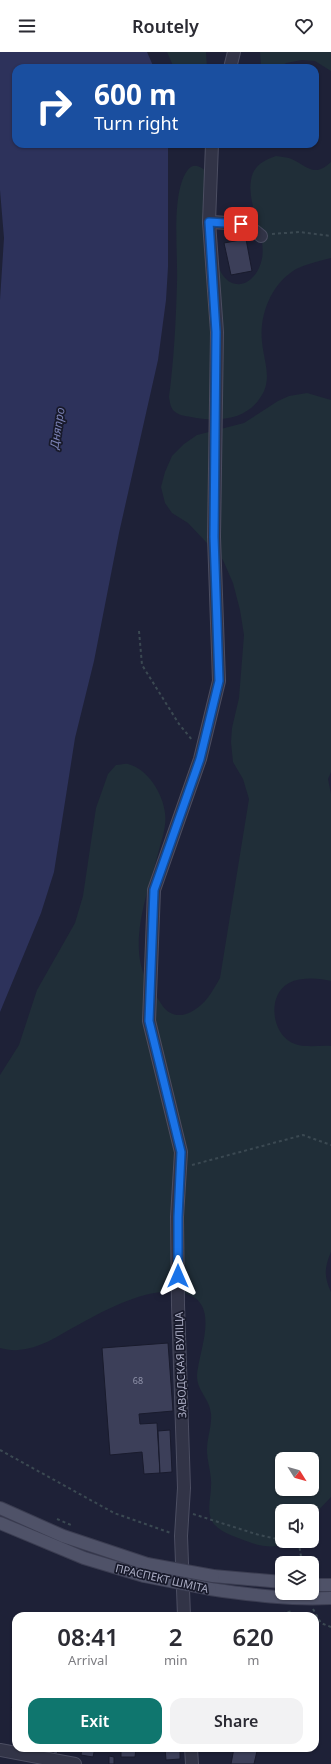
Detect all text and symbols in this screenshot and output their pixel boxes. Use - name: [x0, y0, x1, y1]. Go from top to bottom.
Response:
- text: Routely: [132, 14, 199, 38]
- icon: menu: [16, 15, 38, 37]
- icon: heart: [293, 15, 315, 37]
- text: 600 m: [94, 75, 177, 113]
- icon: right: [28, 80, 80, 132]
- text: Turn right: [94, 111, 178, 135]
- pin: [224, 207, 258, 241]
- icon: arrive: [230, 213, 252, 235]
- water label: Дняпро: [45, 406, 69, 452]
- position arrow: [157, 1255, 199, 1297]
- street label: ЗАВОДСКАЯ ВУЛІЦА: [171, 1311, 189, 1418]
- house number: 68: [133, 1374, 143, 1387]
- north arrow: [275, 1452, 319, 1496]
- map controls: [275, 1452, 319, 1600]
- button: sound: [275, 1504, 319, 1548]
- button: layers: [275, 1556, 319, 1600]
- street label: ПРАСПЕКТ ШМІТА: [114, 1560, 211, 1596]
- text: 08:41: [57, 1620, 119, 1653]
- text: 2: [169, 1620, 183, 1653]
- text: 620: [233, 1620, 274, 1653]
- text: Arrival: [68, 1651, 108, 1669]
- text: min: [164, 1651, 187, 1669]
- text: m: [247, 1651, 259, 1669]
- button: Exit: [28, 1698, 162, 1744]
- button: Share: [170, 1698, 303, 1744]

